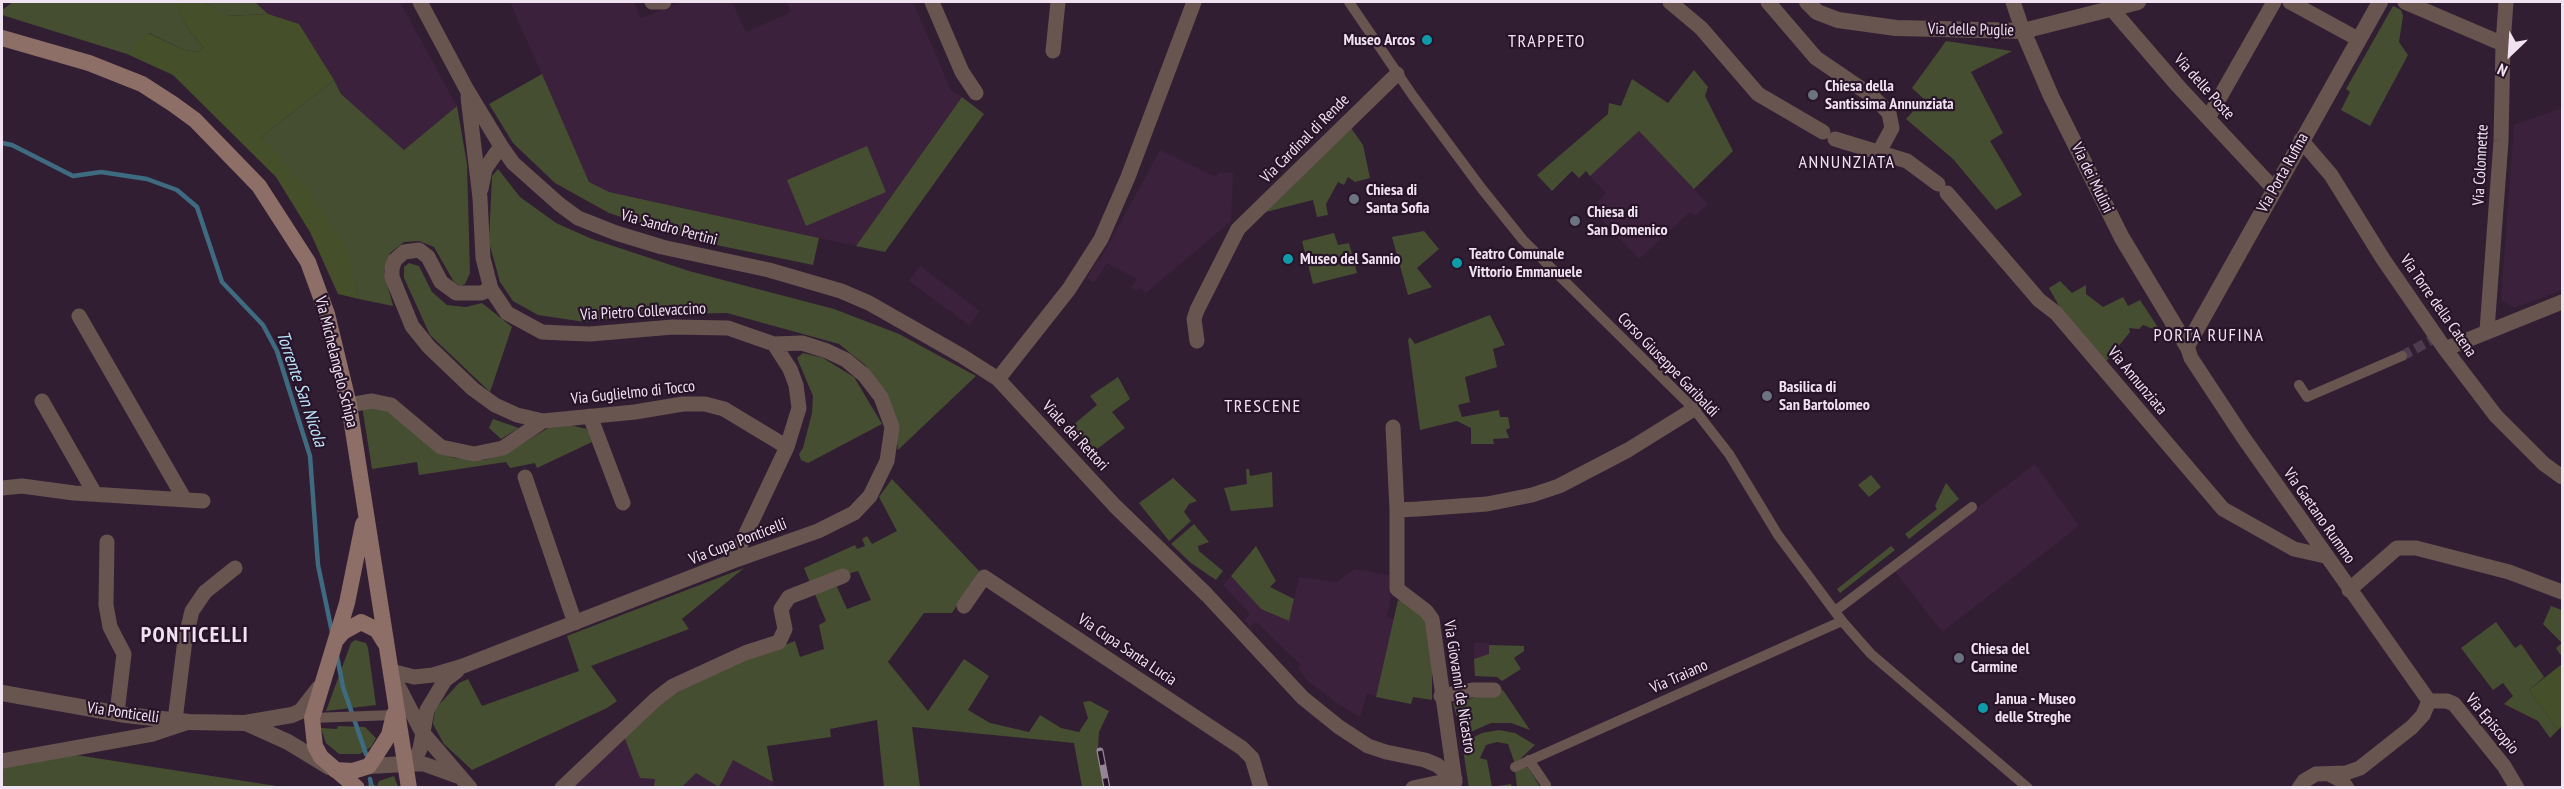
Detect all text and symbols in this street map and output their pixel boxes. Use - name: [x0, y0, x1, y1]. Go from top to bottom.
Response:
- street label: Via delle Puglie: [1928, 20, 2014, 40]
- north arrow: [2480, 24, 2540, 84]
- place label: Museo Arcos: [1344, 30, 1415, 50]
- district label: TRAPPETO: [1508, 31, 1586, 53]
- marker: Museo Arcos: [1420, 33, 1434, 47]
- street label: Via delle Poste: [2170, 50, 2238, 124]
- text: N: [2494, 59, 2511, 81]
- place label: Chiesa della Santissima Annunziata: [1825, 76, 1954, 114]
- marker: Chiesa della Santissima Annunziata: [1806, 88, 1820, 102]
- street label: Via Cardinal di Rende: [1257, 91, 1353, 187]
- street label: Via Colonnette: [2469, 124, 2493, 206]
- street label: Via Porta Rufina: [2253, 130, 2313, 216]
- street label: Via dei Mulini: [2067, 140, 2117, 216]
- district label: ANNUNZIATA: [1798, 152, 1896, 174]
- place label: Chiesa di Santa Sofia: [1366, 180, 1429, 218]
- marker: Chiesa di Santa Sofia: [1347, 192, 1361, 206]
- place label: Chiesa di San Domenico: [1587, 202, 1668, 240]
- street label: Via Sandro Pertini: [619, 206, 719, 250]
- marker: Chiesa di San Domenico: [1568, 214, 1582, 228]
- place label: Teatro Comunale Vittorio Emmanuele: [1469, 244, 1582, 282]
- place label: Museo del Sannio: [1300, 249, 1400, 269]
- street label: Via Torre della Catena: [2396, 251, 2480, 361]
- marker: Museo del Sannio: [1281, 252, 1295, 266]
- marker: Teatro Comunale Vittorio Emmanuele: [1450, 256, 1464, 270]
- street label: Via Michelangelo Schipa: [310, 294, 362, 430]
- street label: Via Pietro Collevaccino: [580, 299, 706, 325]
- street label: Corso Giuseppe Garibaldi: [1613, 309, 1723, 421]
- district label: PORTA RUFINA: [2154, 325, 2264, 347]
- water label: Torrente San Nicola: [271, 328, 331, 450]
- street label: Via Annunziata: [2103, 343, 2171, 419]
- street label: Via Guglielmo di Tocco: [570, 377, 696, 409]
- place label: Basilica di San Bartolomeo: [1779, 377, 1870, 415]
- marker: Basilica di San Bartolomeo: [1760, 389, 1774, 403]
- district label: TRESCENE: [1224, 396, 1302, 418]
- street label: Viale dei Rettori: [1038, 397, 1112, 475]
- street label: Via Gaetano Rummo: [2279, 465, 2359, 567]
- street label: Via Cupa Ponticelli: [686, 515, 790, 569]
- street label: Via Cupa Santa Lucia: [1074, 610, 1180, 690]
- street label: Via Giovanni de Nicastro: [1439, 619, 1479, 755]
- district label: PONTICELLI: [141, 623, 249, 649]
- place label: Chiesa del Carmine: [1971, 639, 2029, 677]
- marker: Chiesa del Carmine: [1952, 651, 1966, 665]
- street label: Via Traiano: [1647, 656, 1711, 698]
- place label: Janua - Museo delle Streghe: [1995, 689, 2076, 727]
- street label: Via Episcopio: [2461, 690, 2523, 758]
- street label: Via Ponticelli: [86, 698, 160, 728]
- marker: Janua - Museo delle Streghe: [1976, 701, 1990, 715]

